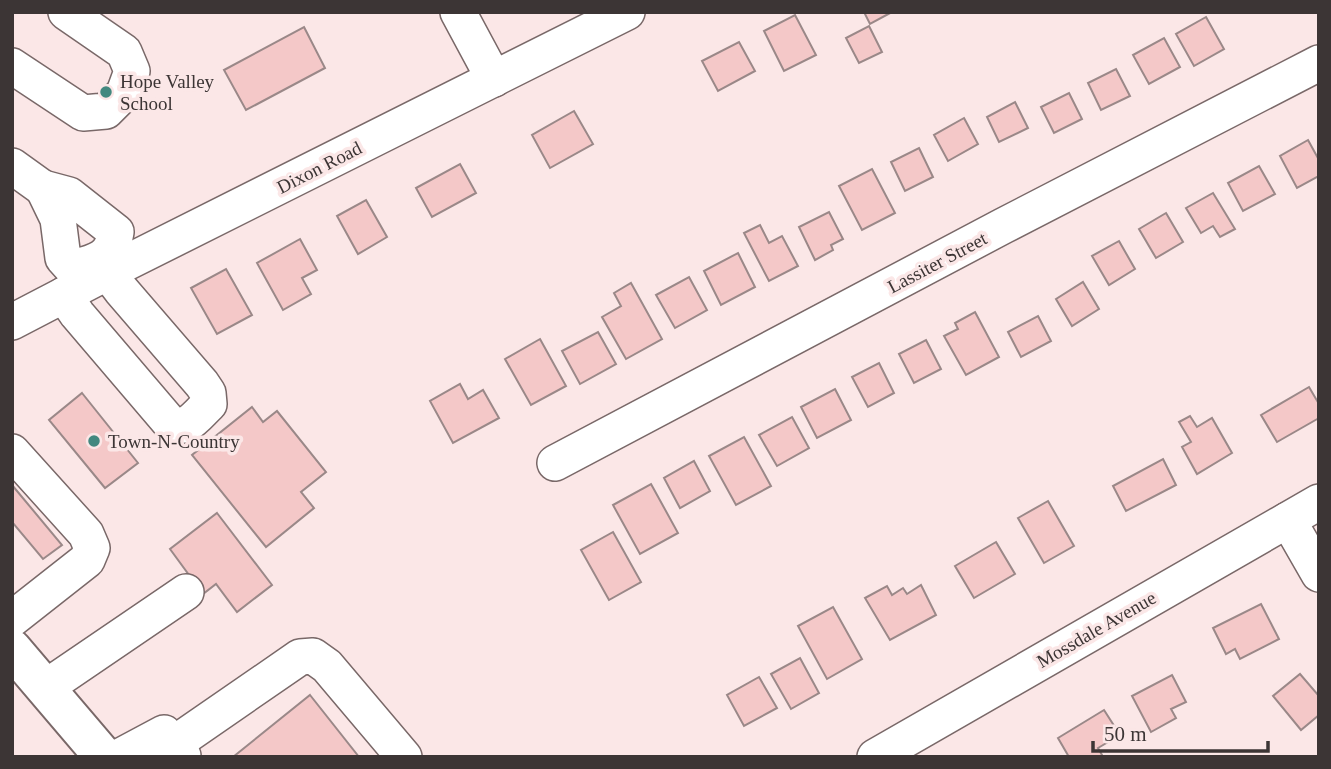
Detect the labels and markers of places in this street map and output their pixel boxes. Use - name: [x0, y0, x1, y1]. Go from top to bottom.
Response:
- place label: Hope Valley School: [120, 71, 215, 114]
- marker: Hope Valley School: [98, 84, 114, 100]
- place label: Town-N-Country: [108, 431, 240, 452]
- marker: Town-N-Country: [86, 433, 102, 449]

